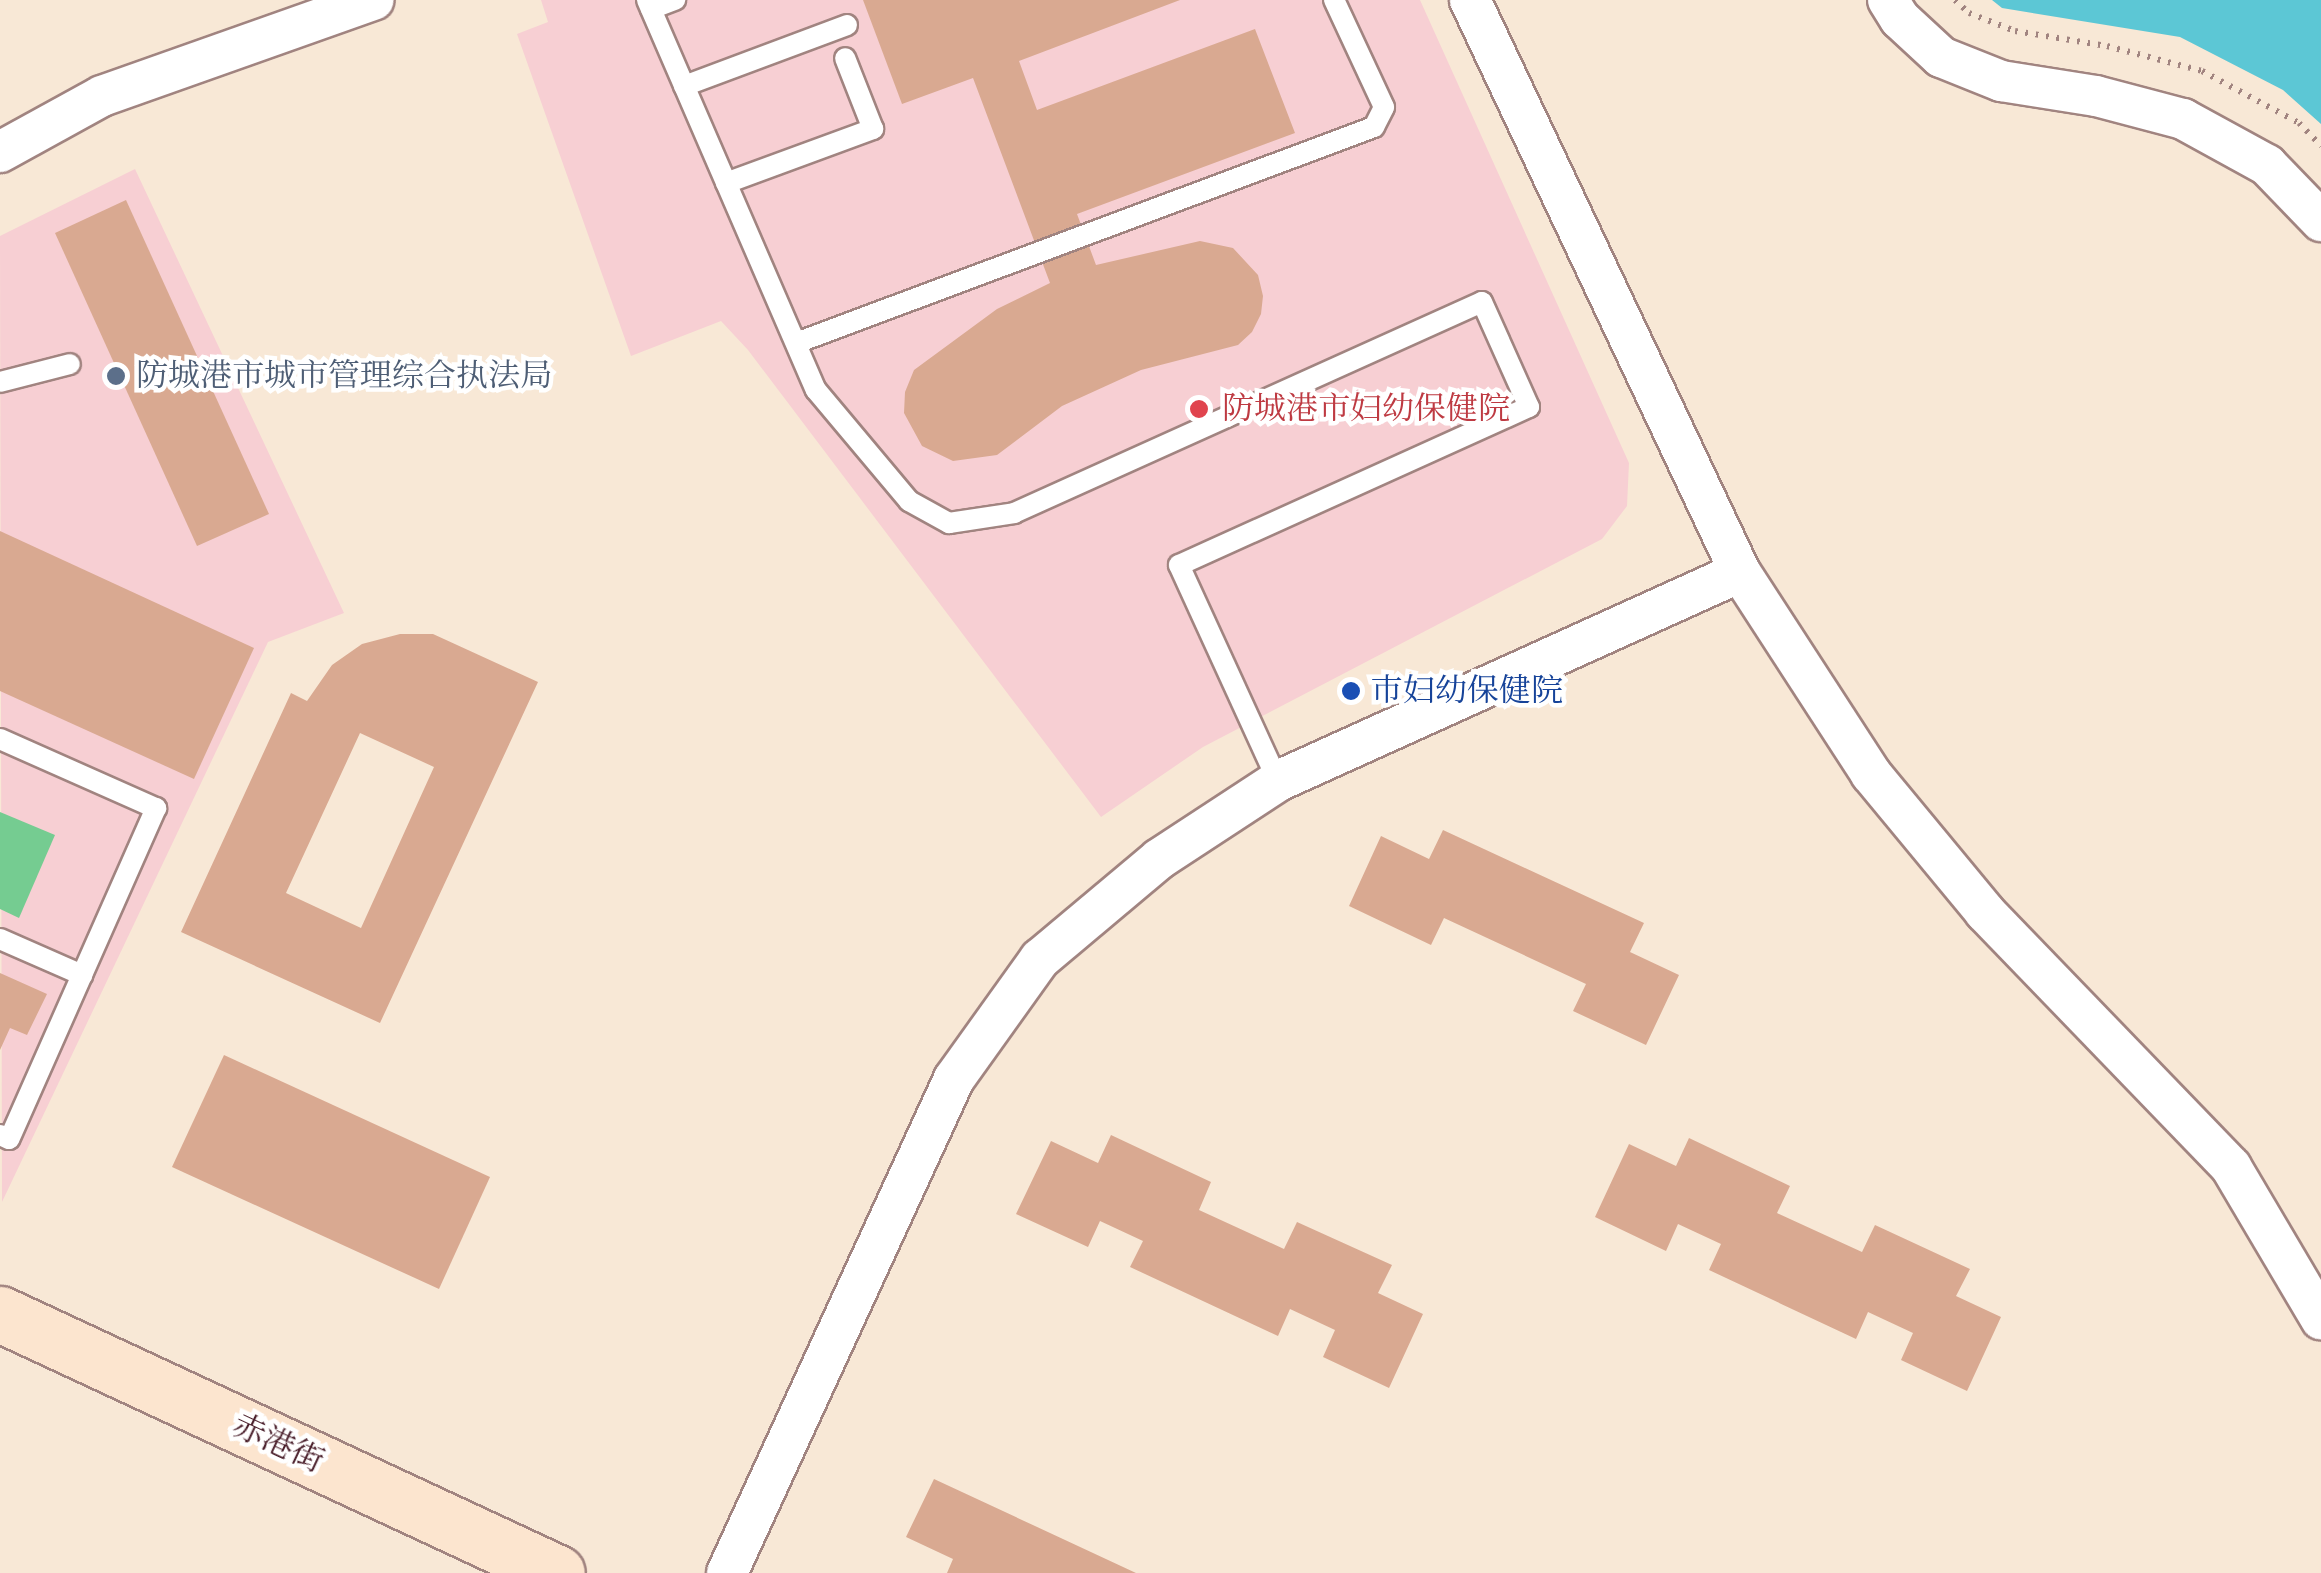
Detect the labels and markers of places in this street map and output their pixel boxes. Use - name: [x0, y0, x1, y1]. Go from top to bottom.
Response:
- place label: 防城港市城市管理综合执法局: [136, 357, 552, 395]
- marker: 防城港市城市管理综合执法局: [105, 365, 127, 387]
- place label: 防城港市妇幼保健院: [1222, 390, 1510, 428]
- marker: 防城港市妇幼保健院: [1186, 396, 1212, 422]
- place label: 巿妇幼保健院: [1371, 672, 1563, 710]
- marker: 巿妇幼保健院: [1340, 680, 1362, 702]

